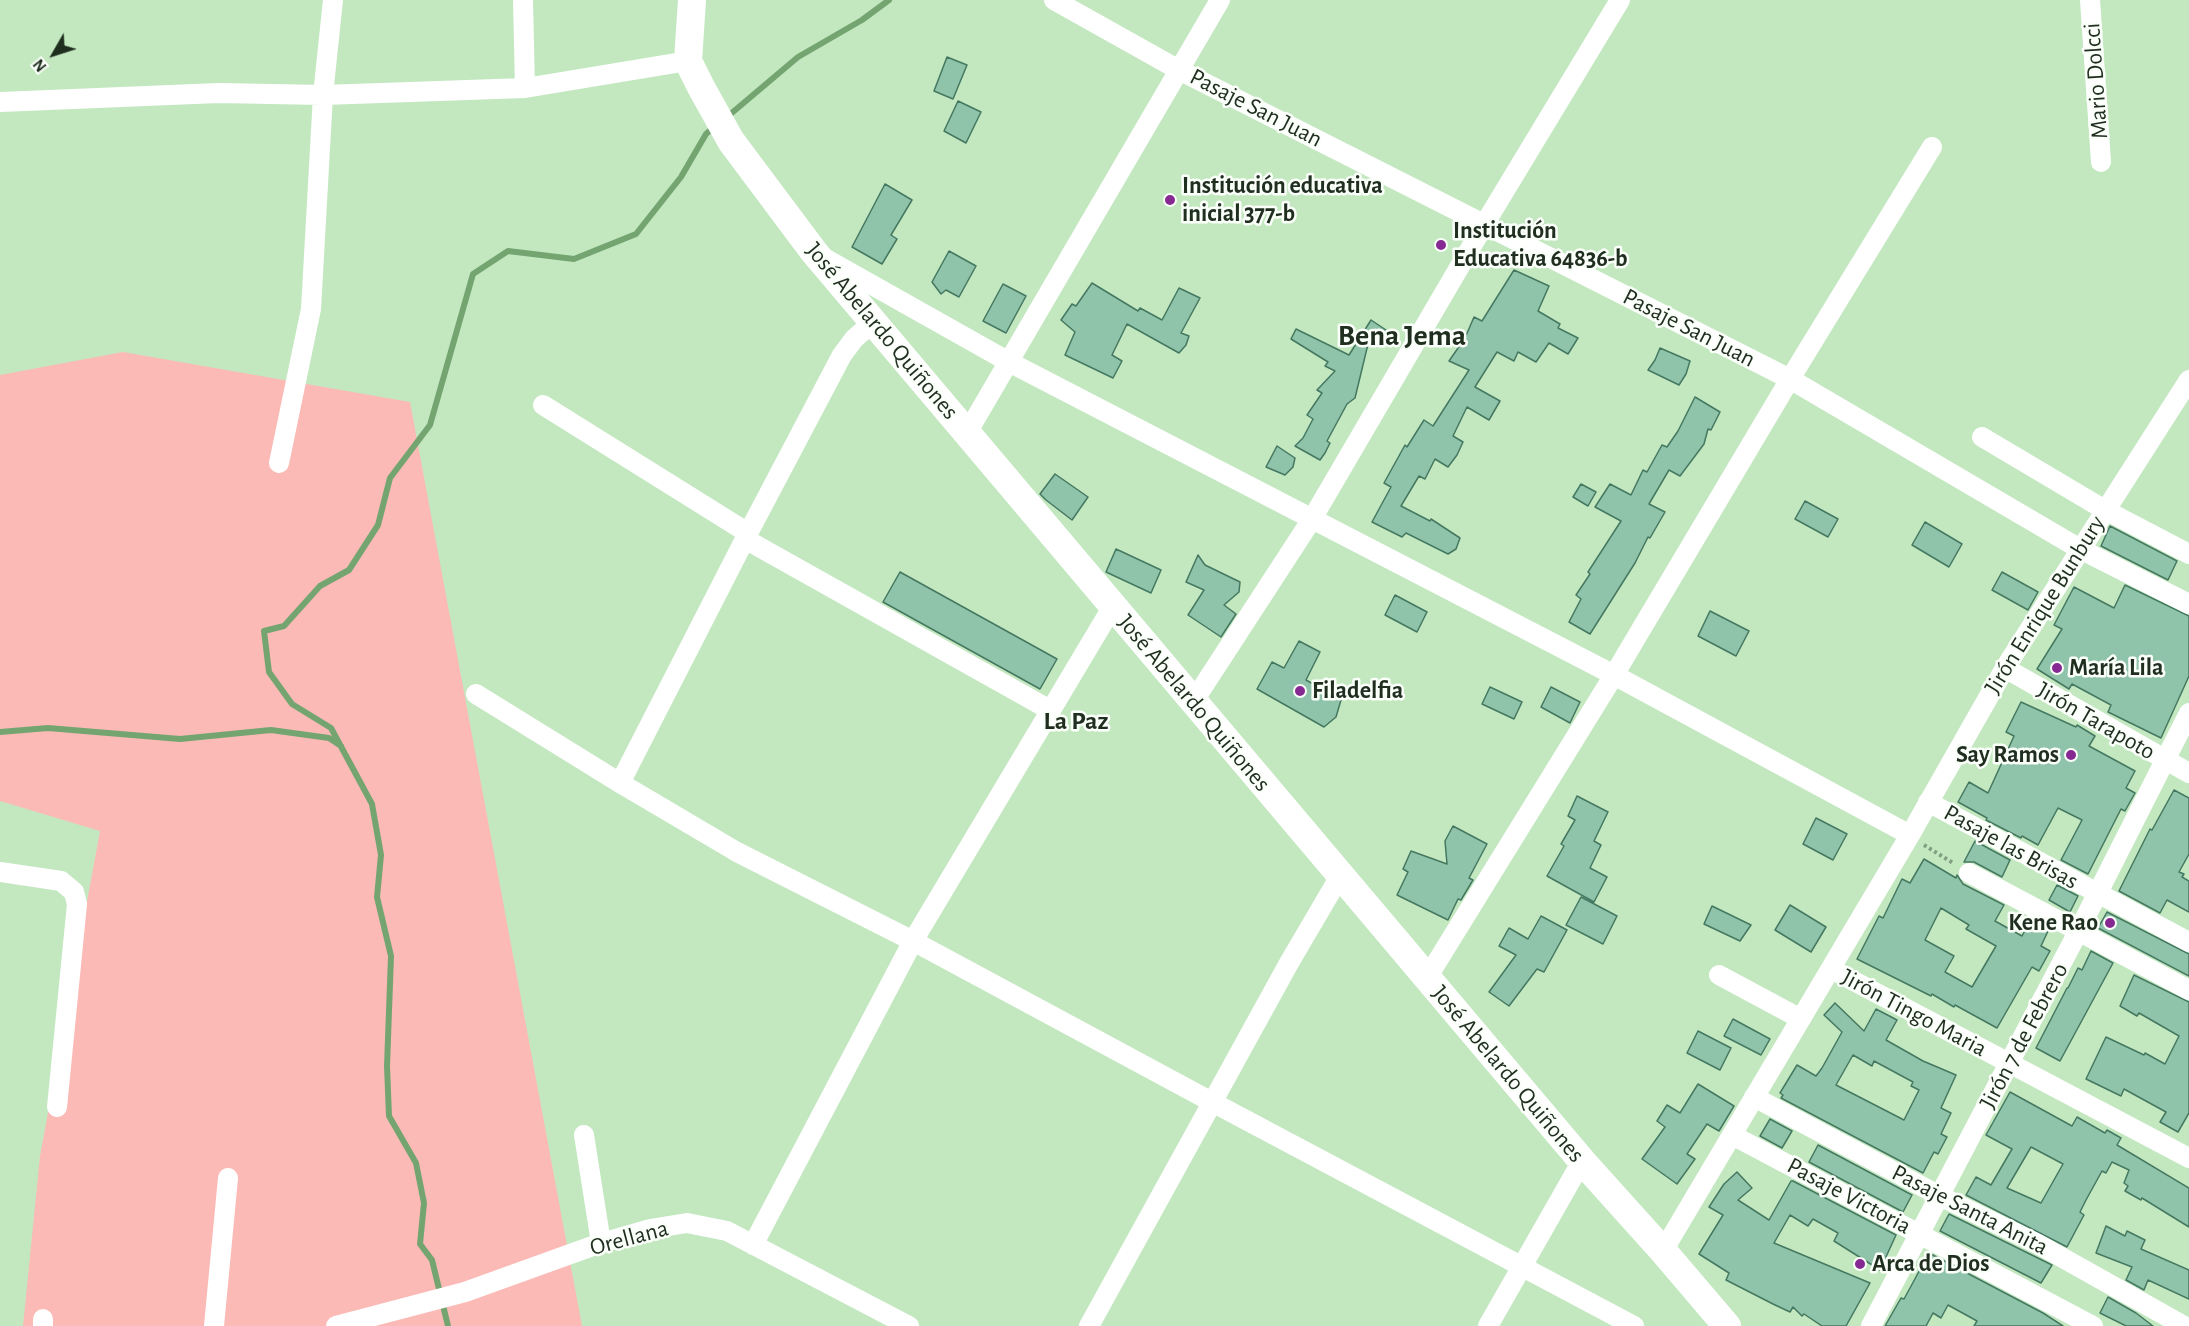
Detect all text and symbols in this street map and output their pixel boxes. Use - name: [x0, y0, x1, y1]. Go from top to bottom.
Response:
- street label: Mario Dolcci: [2078, 22, 2114, 140]
- north arrow: [24, 24, 84, 84]
- text: N: [30, 56, 50, 75]
- street label: Pasaje San Juan: [1185, 62, 1327, 154]
- place label: Institución educativa inicial 377-b: [1182, 172, 1383, 228]
- marker: Institución educativa inicial 377-b: [1163, 193, 1177, 207]
- place label: Institución Educativa 64836-b: [1453, 217, 1628, 273]
- street label: José Abelardo Quiñones: [800, 237, 964, 425]
- marker: Institución Educativa 64836-b: [1434, 238, 1448, 252]
- street label: Pasaje San Juan: [1618, 282, 1760, 374]
- district label: Bena Jema: [1338, 318, 1466, 354]
- street label: Jirón Enrique Bunbury: [1978, 510, 2112, 700]
- street label: José Abelardo Quiñones: [1112, 609, 1276, 797]
- place label: María Lila: [2069, 654, 2164, 682]
- marker: María Lila: [2050, 661, 2064, 675]
- street label: Jirón Tarapoto: [2032, 676, 2160, 766]
- place label: Filadelfia: [1312, 677, 1403, 705]
- marker: Filadelfia: [1293, 684, 1307, 698]
- district label: La Paz: [1044, 705, 1108, 737]
- place label: Say Ramos: [1956, 741, 2059, 769]
- marker: Say Ramos: [2064, 748, 2078, 762]
- street label: Pasaje las Brisas: [1939, 798, 2083, 896]
- place label: Kene Rao: [2008, 909, 2098, 937]
- marker: Kene Rao: [2103, 916, 2117, 930]
- street label: Jirón 7 de Febrero: [1973, 958, 2075, 1114]
- street label: Jirón Tingo Maria: [1836, 963, 1992, 1063]
- street label: José Abelardo Quiñones: [1426, 980, 1590, 1168]
- street label: Pasaje Victoria: [1782, 1151, 1916, 1241]
- street label: Pasaje Santa Anita: [1887, 1158, 2053, 1262]
- street label: Orellana: [587, 1214, 671, 1262]
- place label: Arca de Dios: [1872, 1250, 1989, 1278]
- marker: Arca de Dios: [1853, 1257, 1867, 1271]

